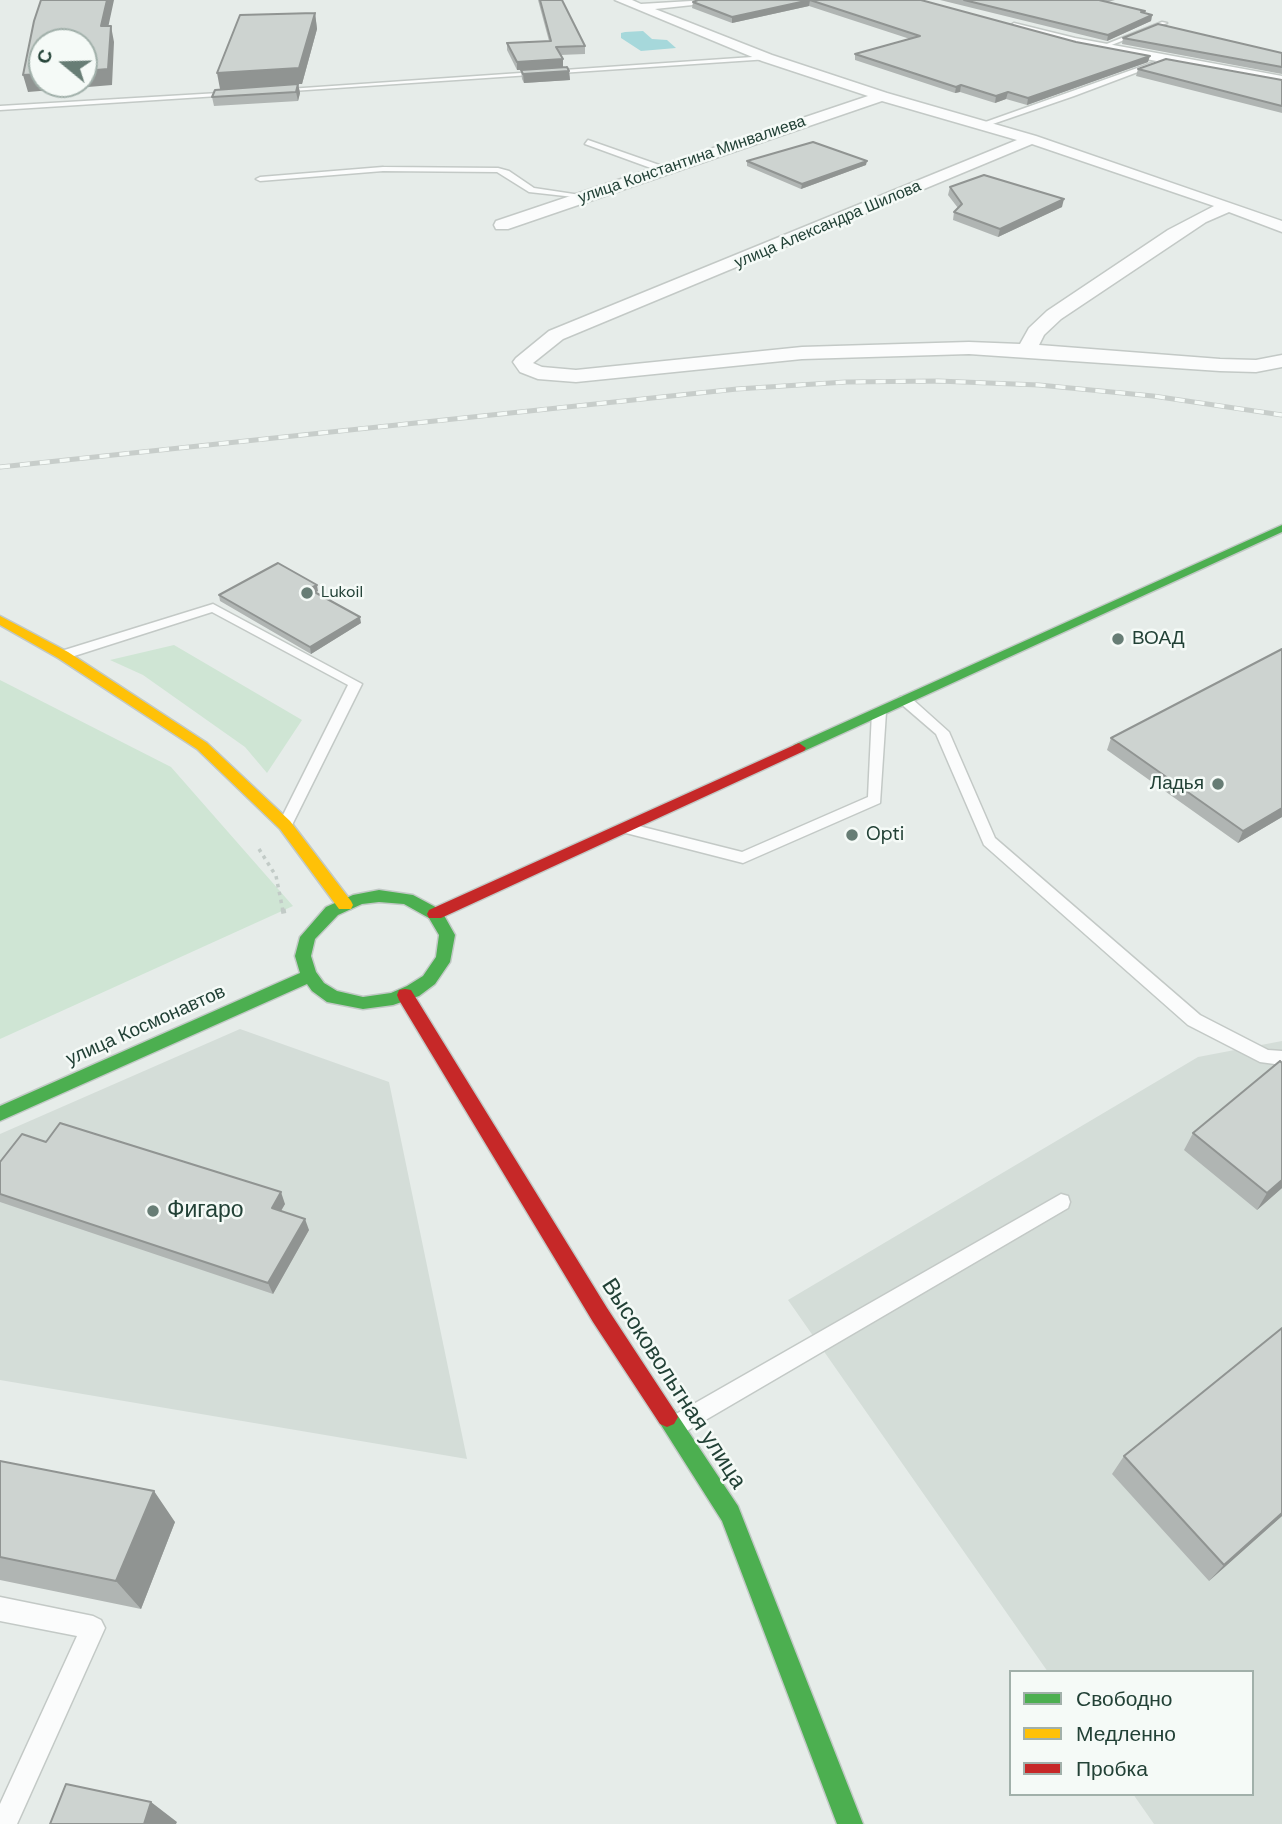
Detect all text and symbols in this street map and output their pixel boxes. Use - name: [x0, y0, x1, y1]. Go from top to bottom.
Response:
- north arrow: [28, 28, 98, 98]
- text: С: [31, 46, 59, 67]
- street label: улица Константина Минвалиева: [576, 112, 808, 208]
- street label: улица Александра Шилова: [732, 177, 924, 273]
- place label: Lukoil: [321, 583, 363, 603]
- marker: Lukoil: [299, 585, 315, 601]
- place label: ВОАД: [1132, 628, 1185, 650]
- marker: ВОАД: [1110, 631, 1126, 647]
- place label: Ладья: [1150, 773, 1204, 795]
- marker: Ладья: [1210, 776, 1226, 792]
- place label: Opti: [866, 824, 904, 846]
- marker: Opti: [844, 827, 860, 843]
- street label: улица Космонавтов: [63, 981, 229, 1071]
- place label: Фигаро: [167, 1197, 244, 1225]
- marker: Фигаро: [145, 1203, 161, 1219]
- street label: Высоковольтная улица: [595, 1274, 751, 1494]
- legend: [1009, 1670, 1254, 1796]
- text: Свободно: [1076, 1685, 1173, 1713]
- text: Медленно: [1076, 1720, 1176, 1748]
- text: Пробка: [1076, 1755, 1148, 1783]

